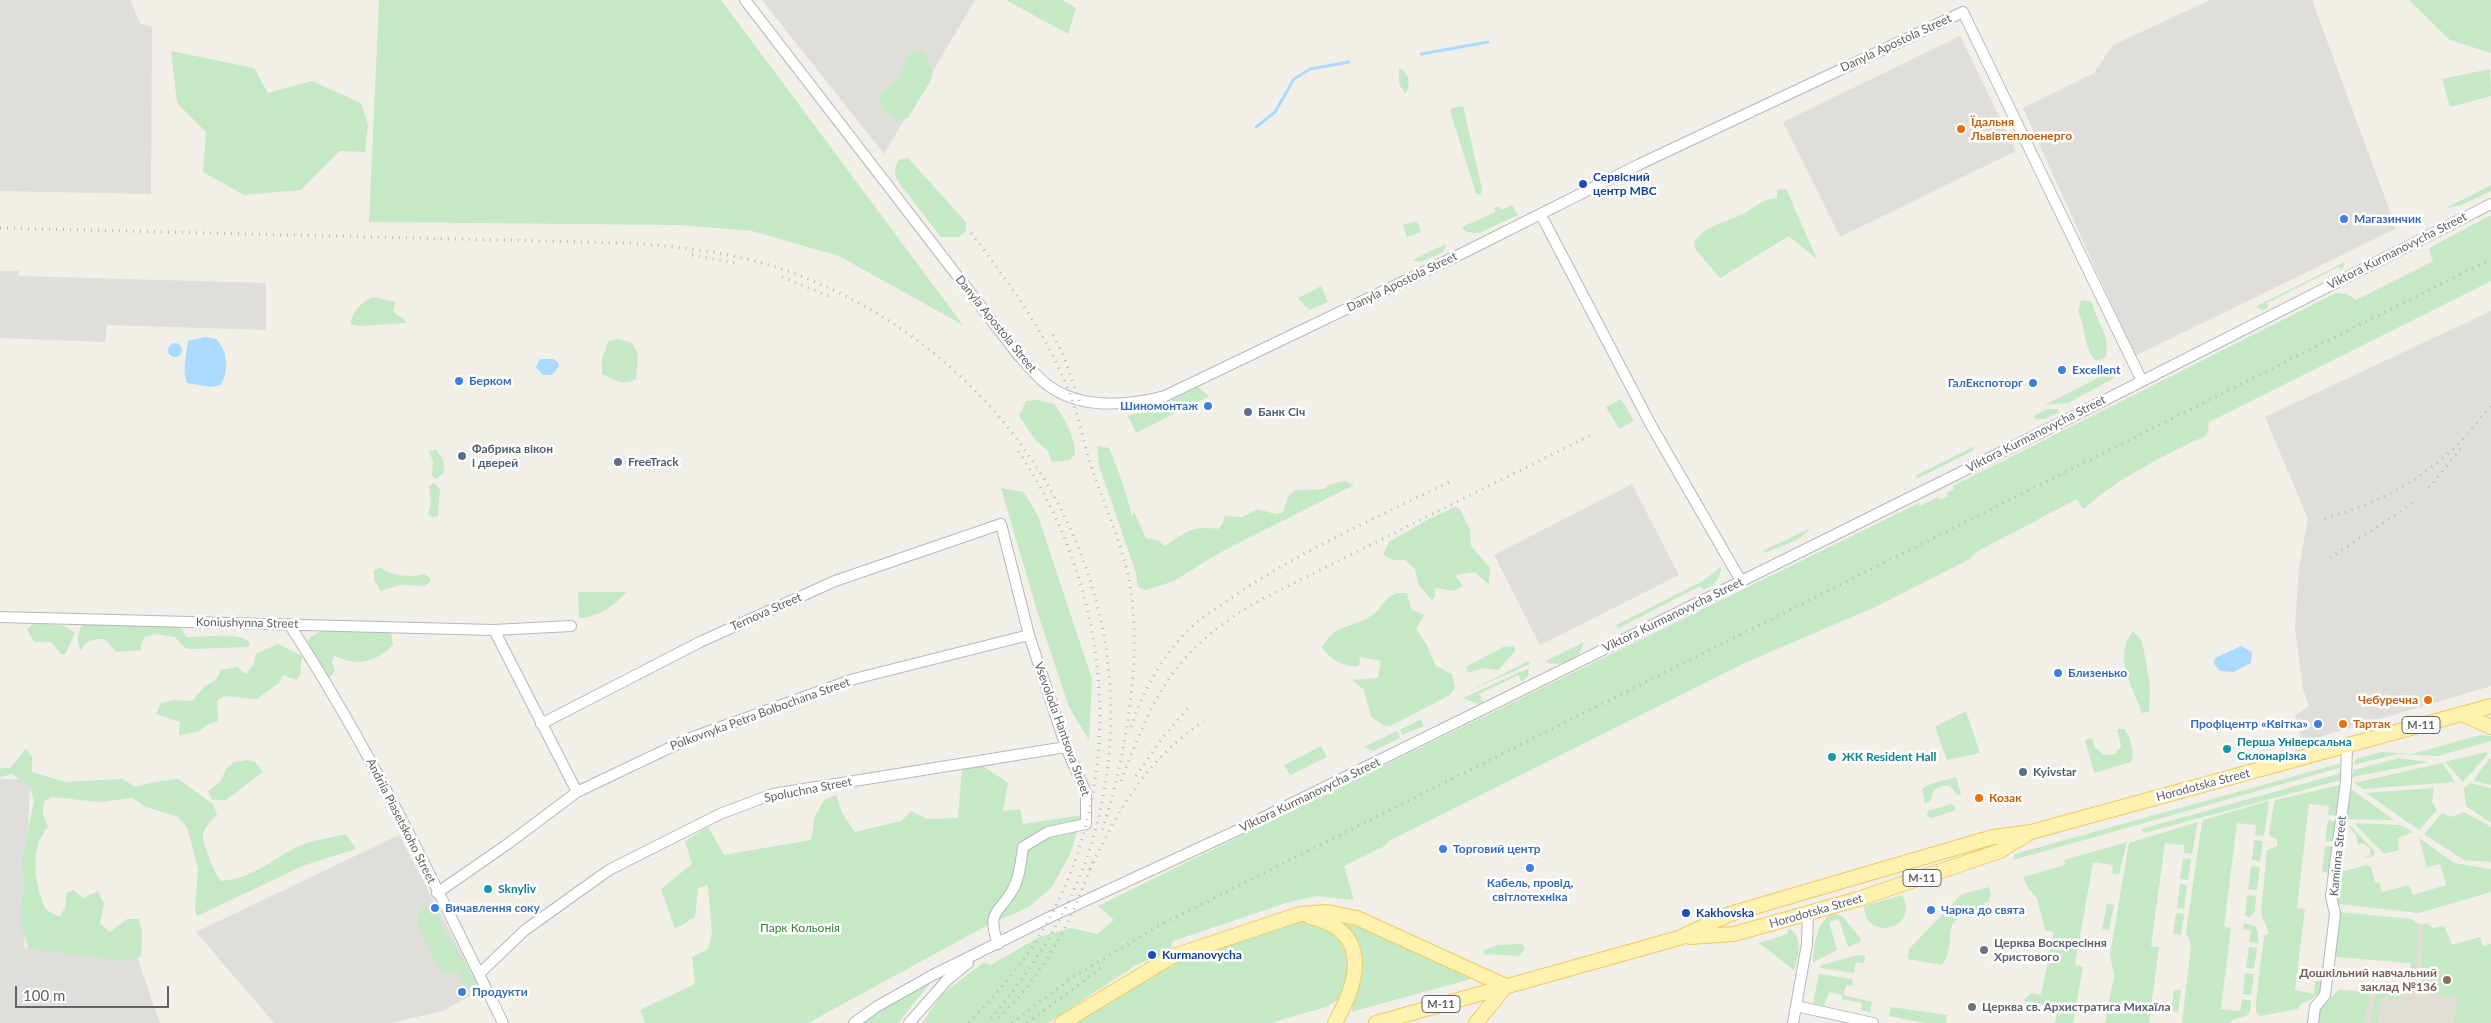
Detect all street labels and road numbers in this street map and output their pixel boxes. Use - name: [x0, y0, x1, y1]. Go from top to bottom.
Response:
- street label: Danyla Apostola Street: [1838, 11, 1954, 75]
- street label: Viktora Kurmanovycha Street: [2325, 209, 2469, 293]
- street label: Danyla Apostola Street: [1345, 249, 1459, 315]
- street label: Danyla Apostola Street: [952, 272, 1040, 376]
- street label: Viktora Kurmanovycha Street: [1964, 392, 2108, 476]
- street label: Viktora Kurmanovycha Street: [1600, 575, 1746, 655]
- street label: Ternova Street: [728, 590, 804, 634]
- street label: Koniushynna Street: [196, 615, 298, 631]
- street label: Vsevoloda Hantsova Street: [1031, 660, 1093, 798]
- street label: Polkovnyka Petra Bolbochana Street: [668, 675, 852, 753]
- road number: М-11: [2402, 716, 2440, 734]
- street label: Viktora Kurmanovycha Street: [1237, 755, 1383, 835]
- street label: Andriia Piasetskoho Street: [363, 756, 439, 886]
- street label: Horodotska Street: [2155, 766, 2251, 804]
- street label: Spoluchna Street: [763, 774, 853, 806]
- street label: Kaminna Street: [2327, 815, 2349, 897]
- road number: М-11: [1903, 870, 1941, 886]
- street label: Horodotska Street: [1768, 891, 1864, 931]
- road number: М-11: [1422, 996, 1460, 1012]

